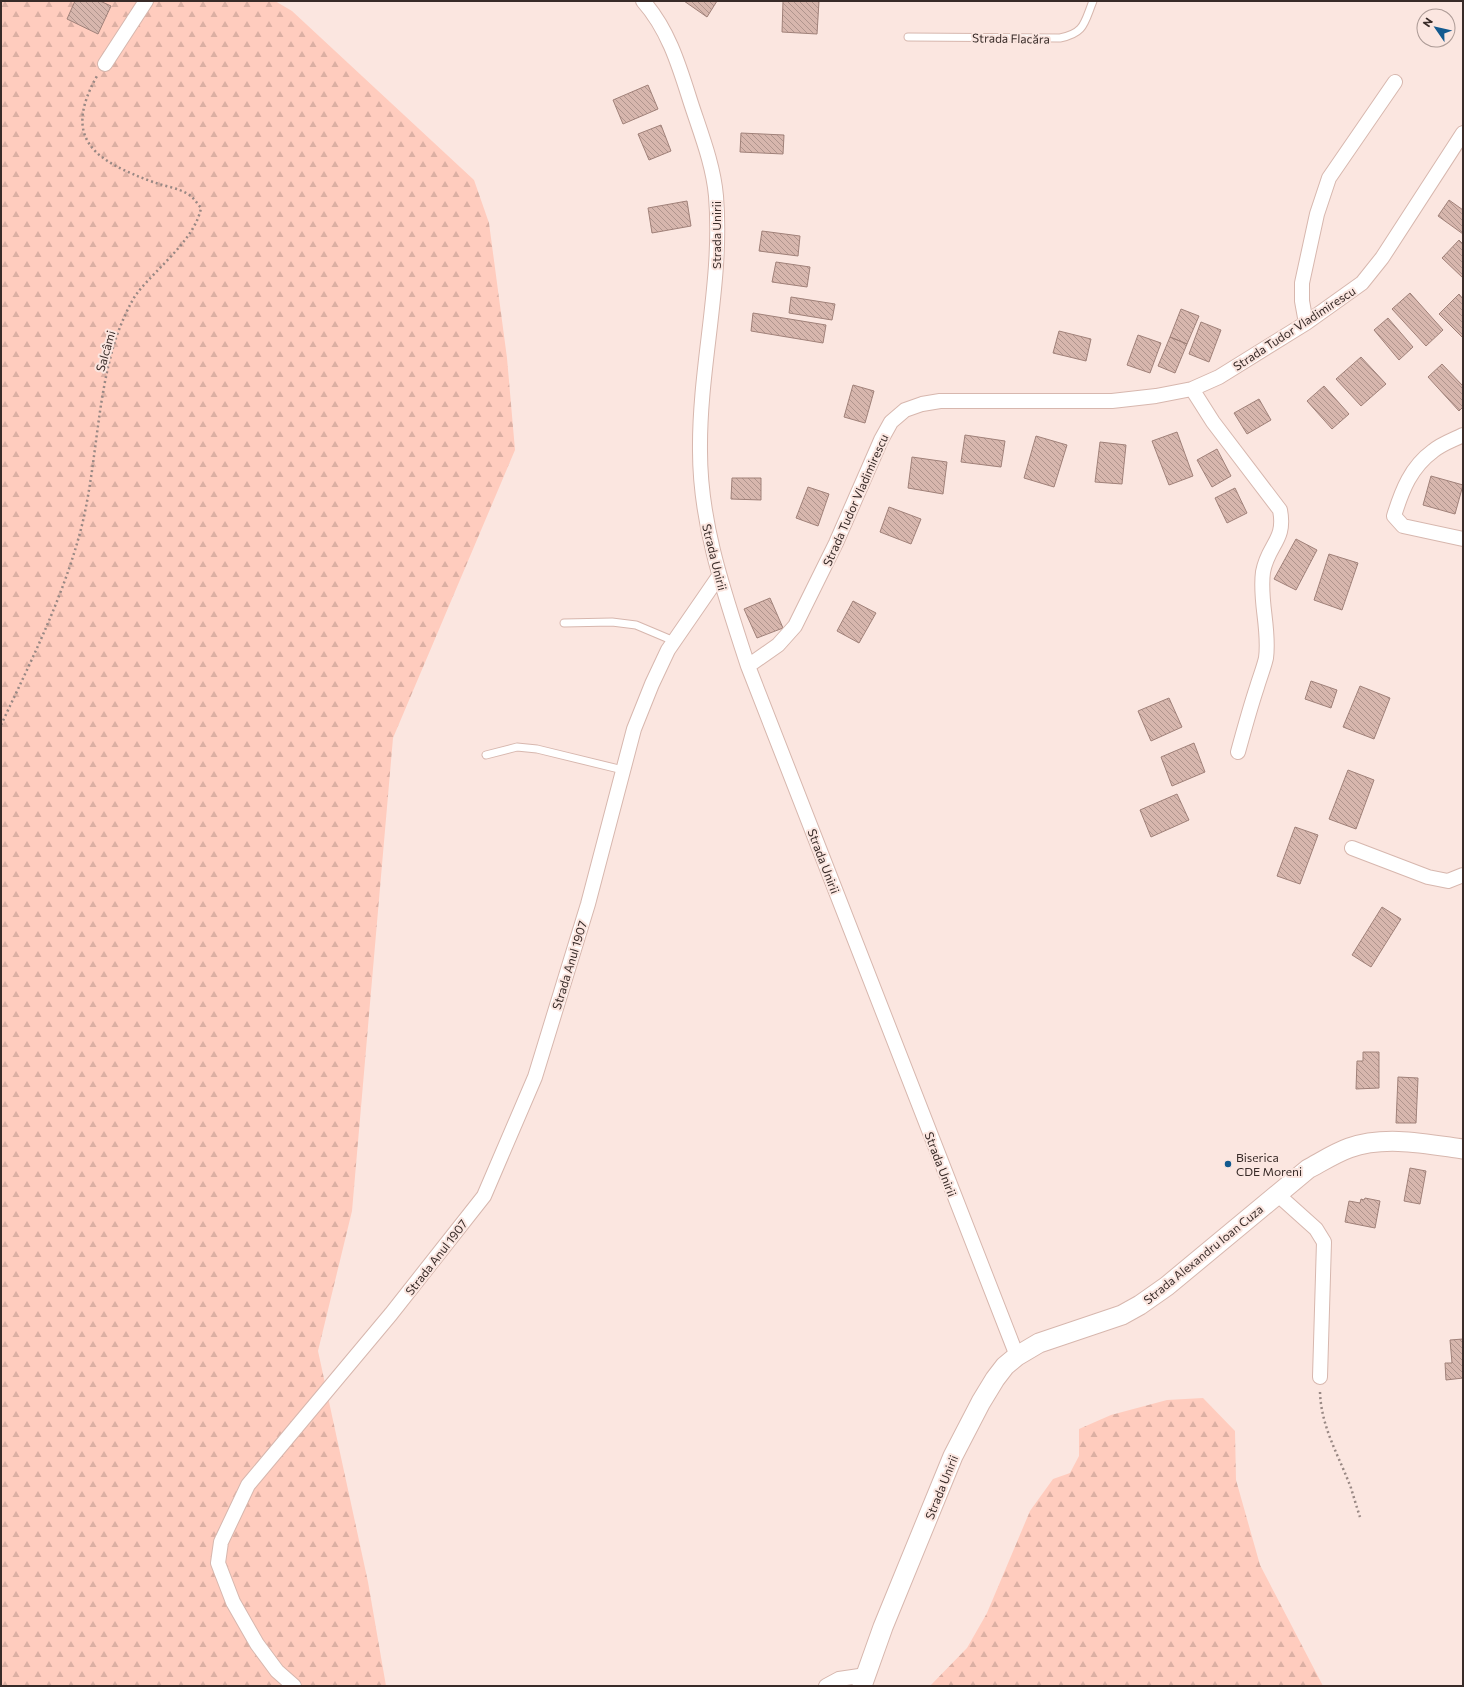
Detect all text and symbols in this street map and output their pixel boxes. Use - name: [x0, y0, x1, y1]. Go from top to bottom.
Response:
- north arrow: [1416, 8, 1456, 48]
- text: N: [1420, 15, 1435, 29]
- street label: Strada Flacăra: [972, 30, 1050, 46]
- street label: Strada Unirii: [709, 201, 723, 269]
- street label: Strada Tudor Vladimirescu: [1230, 283, 1358, 373]
- street label: Salcâmi: [92, 329, 118, 373]
- street label: Strada Tudor Vladimirescu: [820, 432, 890, 568]
- street label: Strada Unirii: [700, 522, 730, 592]
- street label: Strada Unirii: [805, 827, 843, 895]
- street label: Strada Anul 1907: [549, 919, 589, 1011]
- street label: Strada Unirii: [922, 1130, 960, 1198]
- place label: Biserica CDE Moreni: [1236, 1150, 1302, 1178]
- marker: Biserica CDE Moreni: [1223, 1159, 1233, 1169]
- street label: Strada Alexandru Ioan Cuza: [1141, 1202, 1265, 1306]
- street label: Strada Anul 1907: [402, 1216, 470, 1298]
- street label: Strada Unirii: [922, 1453, 960, 1521]

